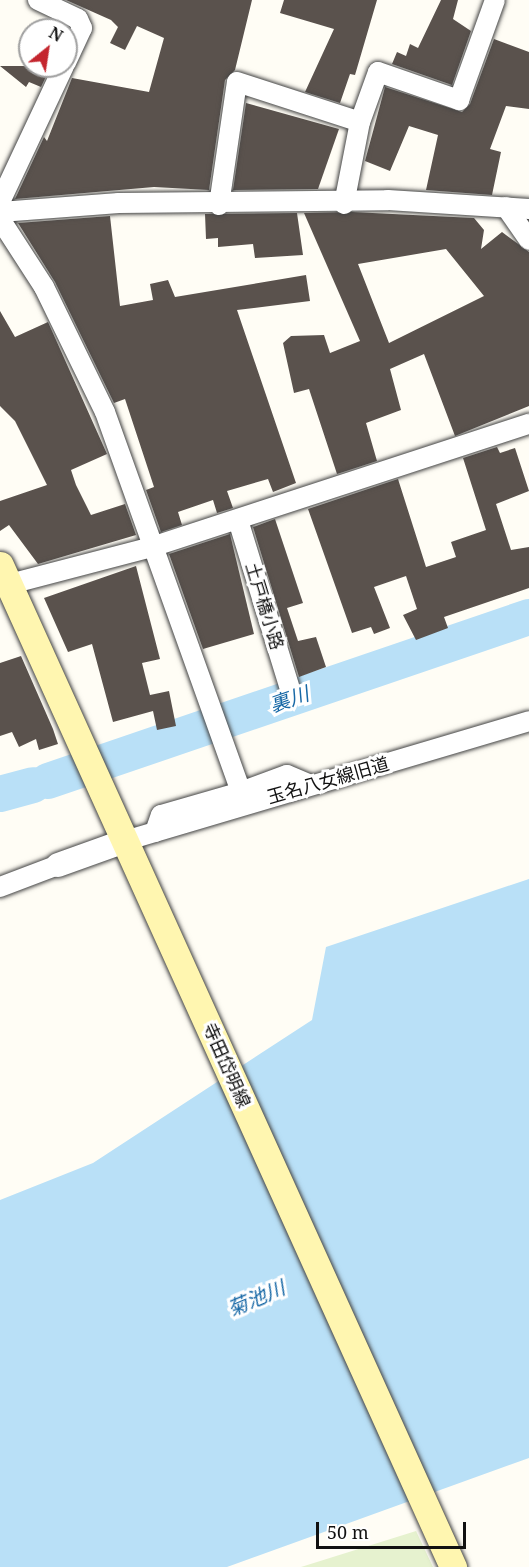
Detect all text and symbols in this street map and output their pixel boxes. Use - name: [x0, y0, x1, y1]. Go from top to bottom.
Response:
- north arrow: [18, 18, 78, 78]
- text: N: [45, 21, 67, 47]
- street label: 土戸橋小路: [242, 560, 288, 652]
- water label: 裏川: [266, 681, 312, 717]
- street label: 玉名八女線旧道: [264, 752, 392, 808]
- street label: 寺田岱明線: [199, 1019, 255, 1111]
- water label: 菊池川: [224, 1275, 288, 1321]
- scale bar: [319, 1510, 469, 1548]
- text: 50 m: [327, 1520, 369, 1544]

